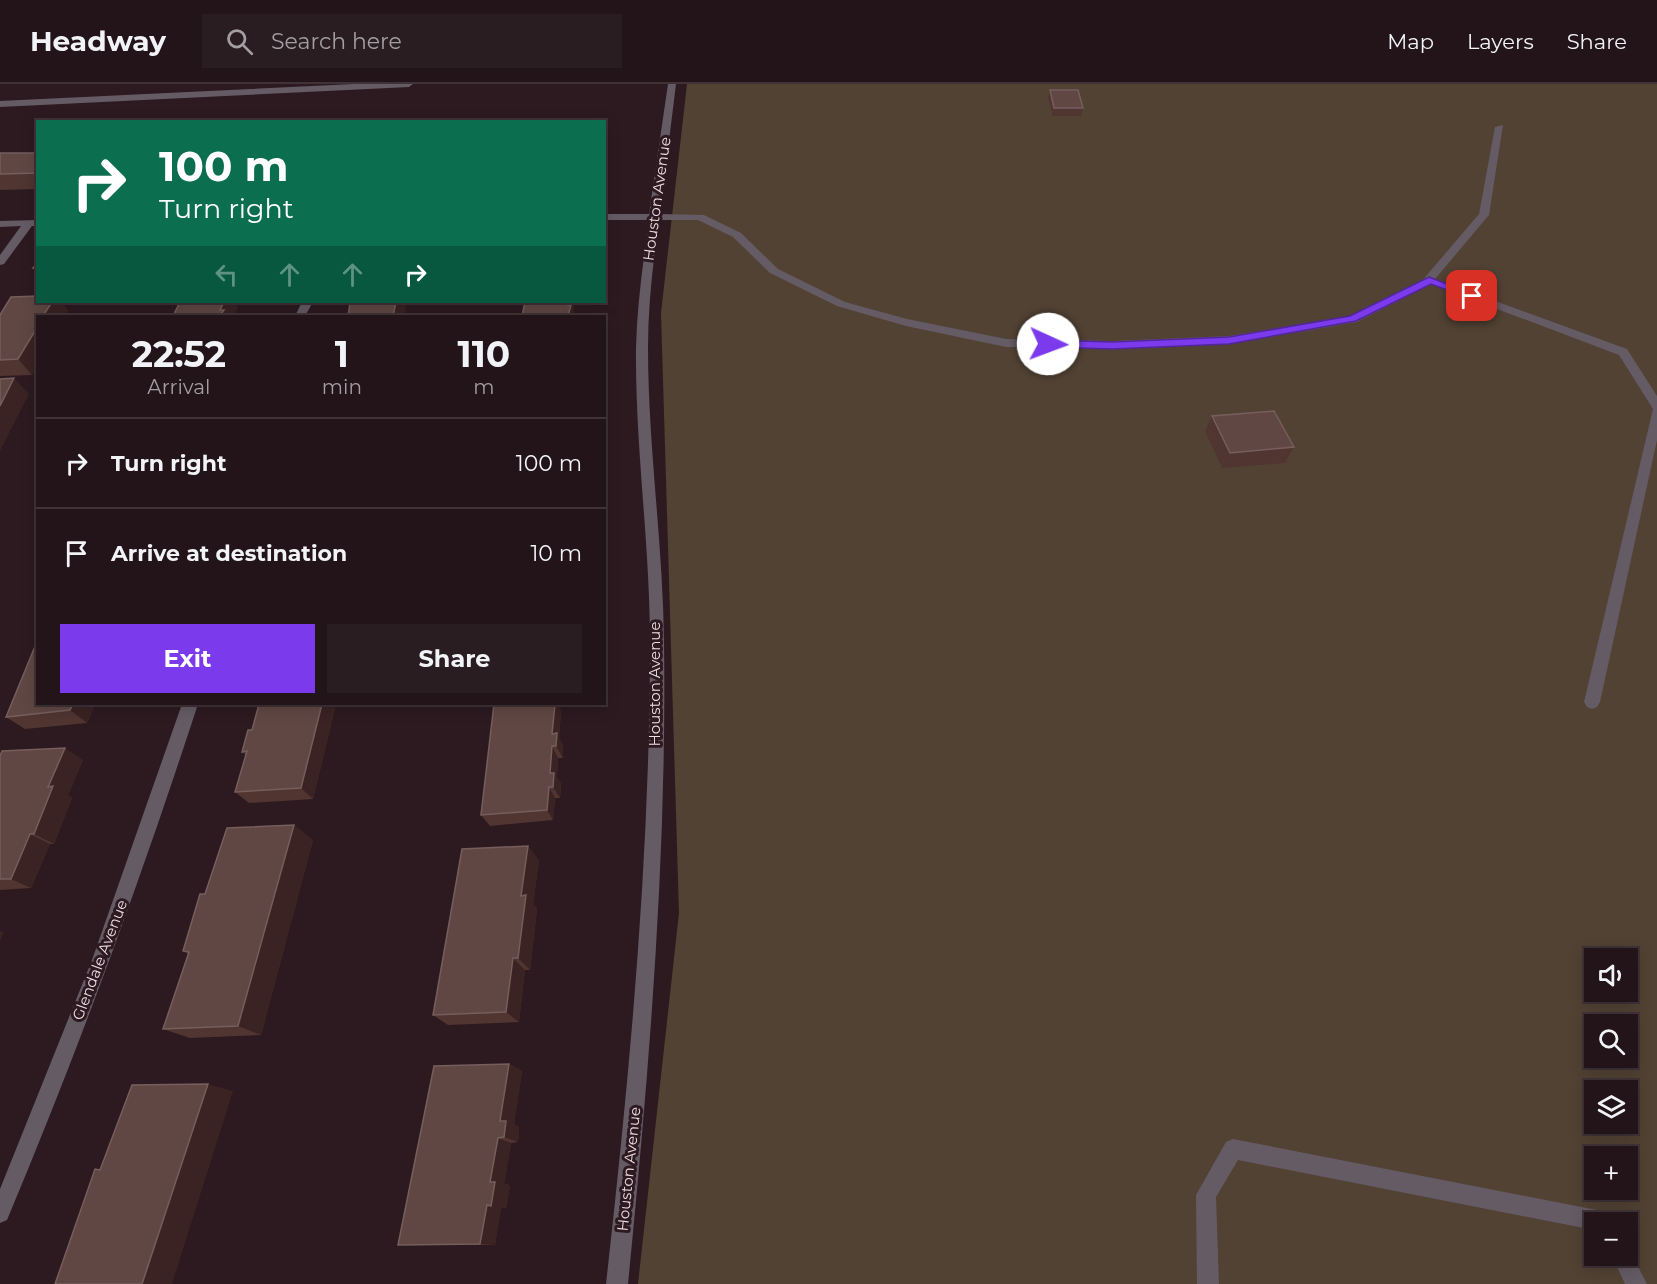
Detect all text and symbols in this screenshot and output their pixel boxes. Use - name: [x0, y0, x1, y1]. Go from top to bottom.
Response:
- search box: [202, 14, 622, 68]
- text: Headway: [30, 24, 166, 58]
- icon: search: [223, 25, 256, 58]
- text: Search here: [271, 28, 402, 55]
- text: Map: [1387, 29, 1434, 54]
- text: Layers: [1467, 29, 1534, 54]
- text: Share: [1567, 29, 1627, 54]
- street label: Houston Avenue: [638, 136, 675, 262]
- text: 100 m: [159, 140, 288, 192]
- icon: right: [60, 144, 138, 222]
- text: Turn right: [159, 192, 294, 225]
- icon: left: [210, 258, 243, 291]
- icon: ahead: [273, 258, 306, 291]
- icon: ahead: [336, 258, 369, 291]
- icon: right: [399, 258, 432, 291]
- pin: [1446, 270, 1497, 321]
- icon: arrive: [1455, 279, 1488, 312]
- position arrow: [1016, 312, 1080, 376]
- text: 22:52: [132, 332, 226, 376]
- text: 1: [335, 332, 349, 376]
- text: 110: [458, 332, 510, 376]
- text: Arrival: [147, 375, 210, 399]
- text: min: [322, 375, 362, 399]
- text: m: [473, 375, 495, 399]
- icon: right: [60, 447, 93, 480]
- text: Turn right: [111, 450, 226, 477]
- text: 100 m: [516, 450, 582, 477]
- icon: arrive: [60, 537, 93, 570]
- text: Arrive at destination: [111, 540, 347, 567]
- text: 10 m: [530, 540, 582, 567]
- street label: Houston Avenue: [645, 622, 664, 746]
- button: Exit: [60, 624, 315, 693]
- button: Share: [327, 624, 582, 693]
- street label: Glendale Avenue: [68, 897, 131, 1023]
- map controls: [1584, 948, 1638, 1266]
- button: sound: [1584, 948, 1638, 1002]
- button: search: [1584, 1014, 1638, 1068]
- button: layers: [1584, 1080, 1638, 1134]
- street label: Houston Avenue: [613, 1106, 644, 1232]
- button: +: [1584, 1146, 1638, 1200]
- button: −: [1584, 1212, 1638, 1266]

